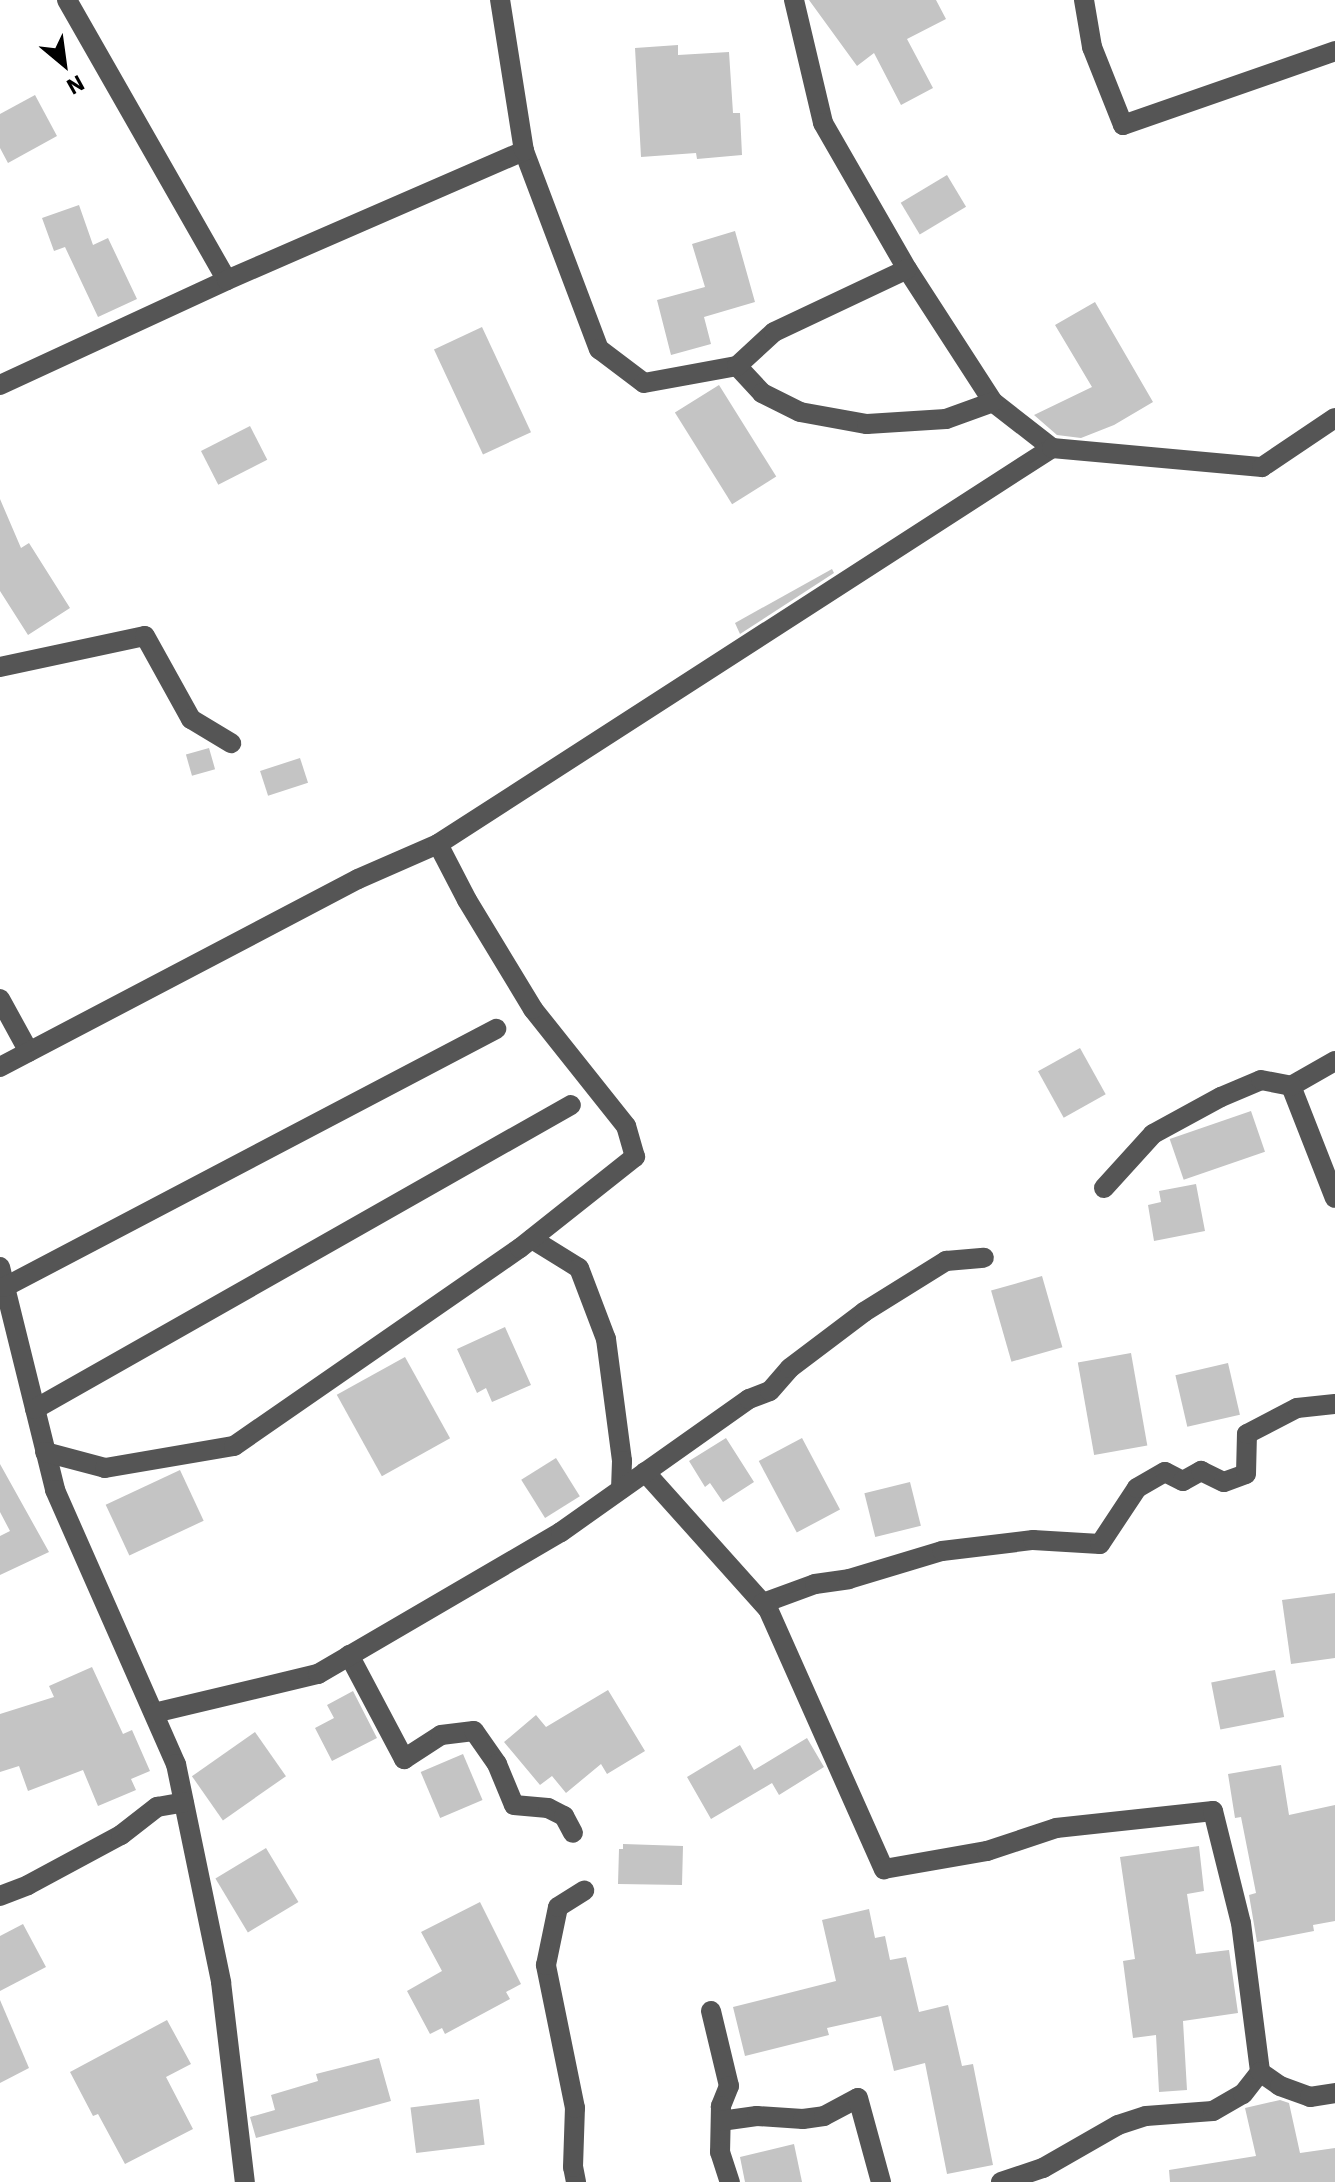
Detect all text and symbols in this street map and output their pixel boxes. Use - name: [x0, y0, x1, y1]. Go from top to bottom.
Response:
- north arrow: [24, 24, 104, 104]
- text: N: [62, 69, 90, 102]

